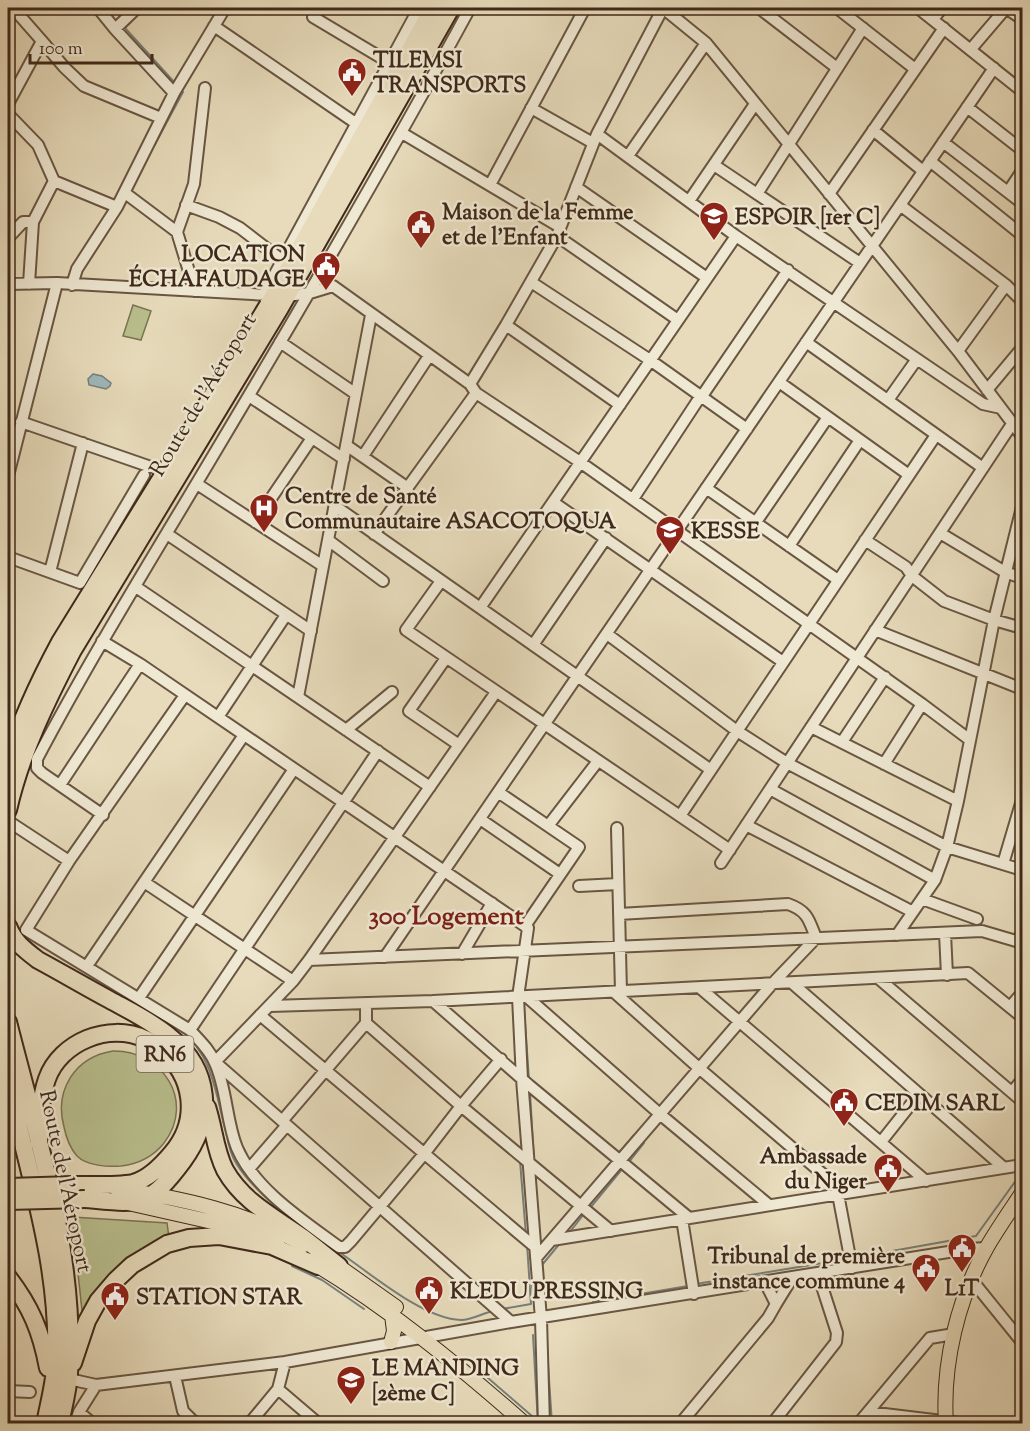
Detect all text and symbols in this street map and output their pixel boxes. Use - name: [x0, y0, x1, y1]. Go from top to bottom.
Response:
- scale bar: [30, 27, 152, 65]
- text: 100 m: [39, 37, 83, 63]
- place label: TILEMSI TRANSPORTS: [373, 46, 526, 103]
- public building icon: TILEMSI TRANSPORTS: [336, 56, 368, 98]
- place label: Maison de la Femme et de l'Enfant: [442, 198, 634, 255]
- school or university icon: ESPOIR [1er C]: [698, 200, 730, 242]
- place label: ESPOIR [1er C]: [735, 203, 880, 235]
- public building icon: Maison de la Femme et de l'Enfant: [405, 208, 437, 250]
- place label: LOCATION ÉCHAFAUDAGE: [129, 240, 306, 297]
- public building icon: LOCATION ÉCHAFAUDAGE: [310, 250, 342, 292]
- street label: Route de l'Aéroport: [143, 307, 266, 483]
- place label: Centre de Santé Communautaire ASACOTOQUA: [285, 482, 616, 539]
- hospital icon: Centre de Santé Communautaire ASACOTOQUA: [248, 492, 280, 534]
- school or university icon: KESSE: [654, 514, 686, 556]
- place label: KESSE: [691, 517, 760, 549]
- district label: 300 Logement: [368, 899, 524, 936]
- road number: RN6: [136, 1036, 194, 1072]
- public building icon: CEDIM SARL: [828, 1086, 860, 1128]
- street label: Route de l'Aéroport: [29, 1087, 99, 1276]
- place label: CEDIM SARL: [865, 1089, 1006, 1121]
- place label: Ambassade du Niger: [759, 1142, 868, 1199]
- public building icon: Ambassade du Niger: [872, 1152, 904, 1194]
- public building icon: L1T: [946, 1232, 978, 1274]
- place label: Tribunal de première instance commune 4: [708, 1242, 905, 1299]
- public building icon: Tribunal de première instance commune 4: [910, 1252, 942, 1294]
- public building icon: KLEDU PRESSING: [413, 1274, 445, 1316]
- place label: L1T: [945, 1274, 980, 1306]
- place label: KLEDU PRESSING: [450, 1277, 643, 1309]
- public building icon: STATION STAR: [99, 1280, 131, 1322]
- place label: STATION STAR: [136, 1283, 303, 1315]
- place label: LE MANDING [2ème C]: [372, 1354, 519, 1411]
- school or university icon: LE MANDING [2ème C]: [335, 1364, 367, 1406]

